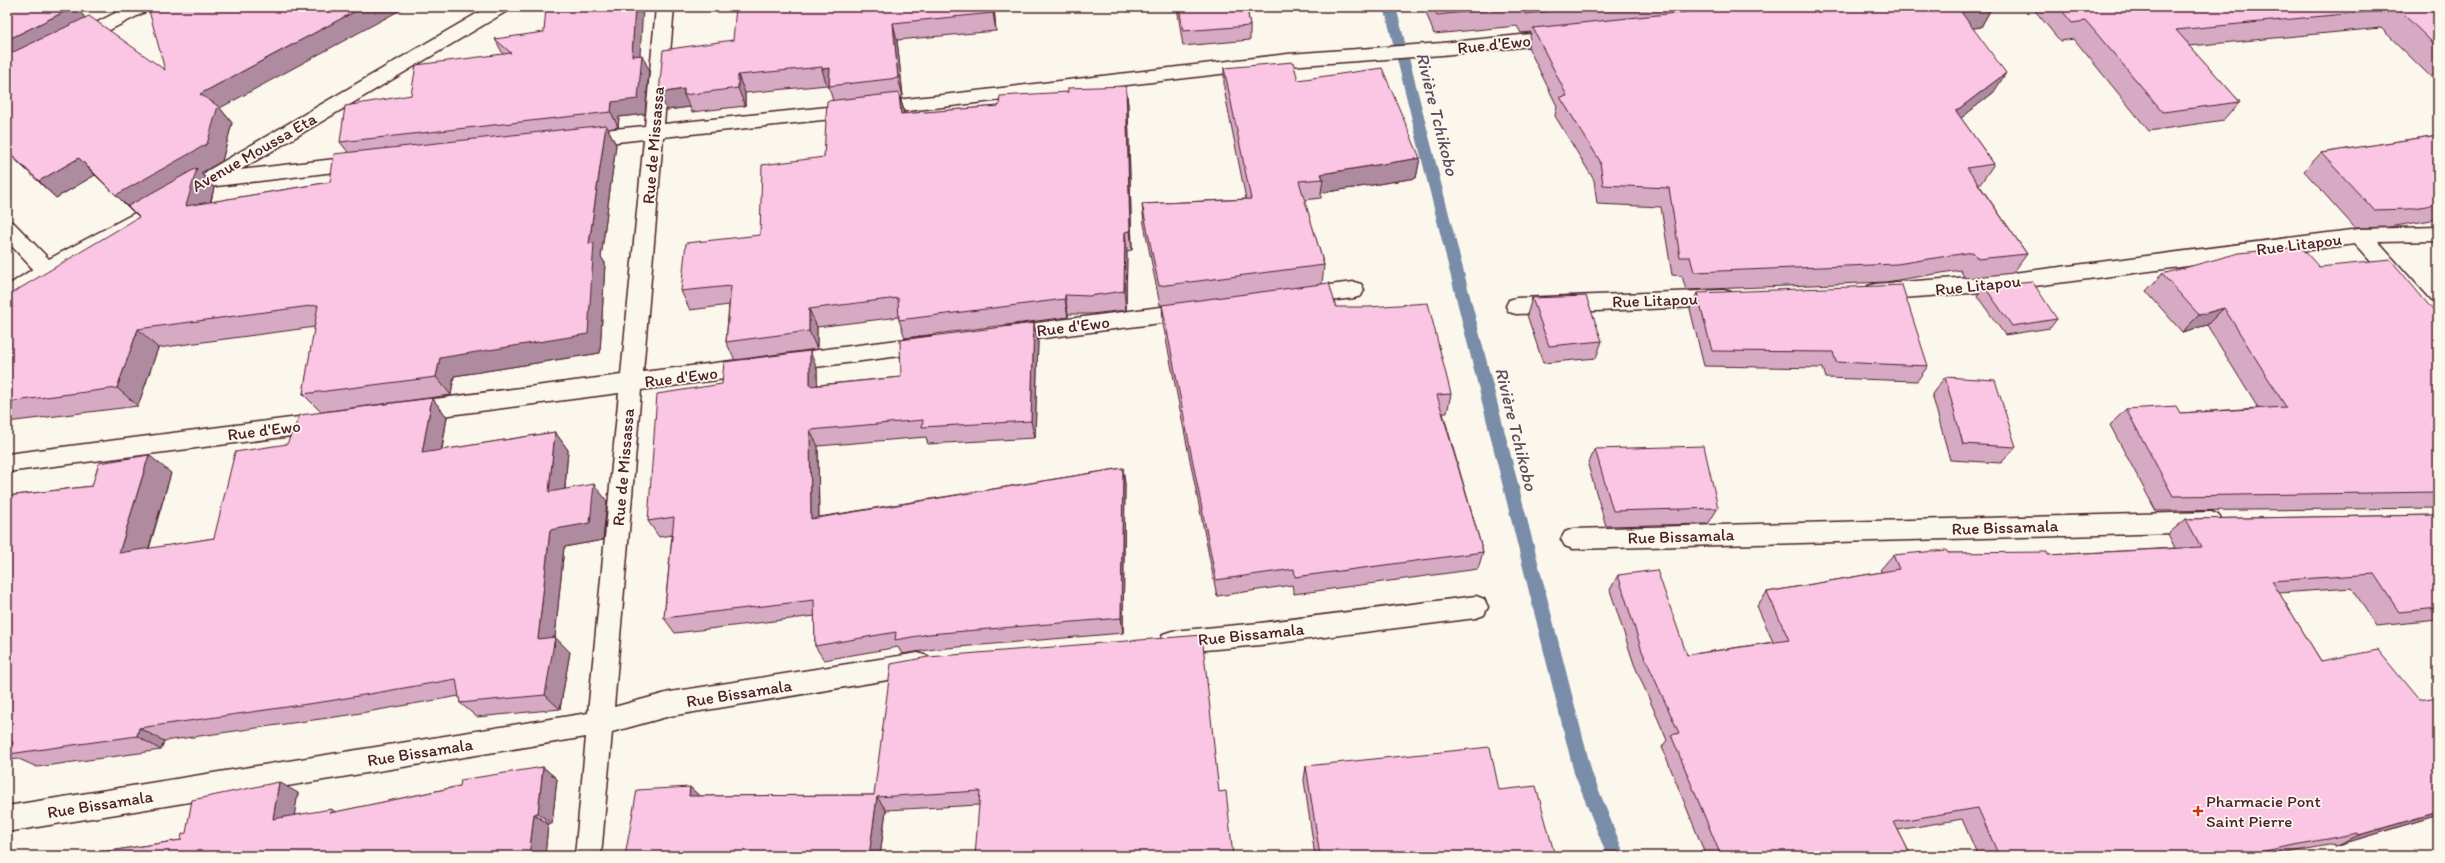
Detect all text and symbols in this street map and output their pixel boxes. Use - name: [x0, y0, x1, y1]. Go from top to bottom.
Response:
- street label: Rue d'Ewo: [1456, 30, 1532, 58]
- water label: Rivière Tchikobo: [1411, 50, 1463, 179]
- street label: Rue de Missassa: [638, 85, 668, 205]
- street label: Avenue Moussa Eta: [188, 108, 320, 196]
- street label: Rue Litapou: [2255, 229, 2344, 259]
- street label: Rue Litapou: [1934, 270, 2022, 299]
- street label: Rue Litapou: [1612, 288, 1699, 311]
- street label: Rue d'Ewo: [1035, 312, 1111, 340]
- street label: Rue d'Ewo: [643, 363, 719, 391]
- water label: Rivière Tchikobo: [1490, 365, 1542, 494]
- street label: Rue de Missassa: [608, 407, 638, 527]
- street label: Rue d'Ewo: [226, 416, 302, 444]
- street label: Rue Bissamala: [1951, 515, 2059, 539]
- street label: Rue Bissamala: [1627, 524, 1735, 548]
- street label: Rue Bissamala: [1197, 618, 1305, 650]
- street label: Rue Bissamala: [685, 675, 794, 711]
- street label: Rue Bissamala: [366, 734, 475, 770]
- street label: Rue Bissamala: [46, 786, 155, 822]
- place label: Pharmacie Pont Saint Pierre: [2206, 791, 2321, 831]
- marker: Pharmacie Pont Saint Pierre: [2193, 806, 2203, 816]

